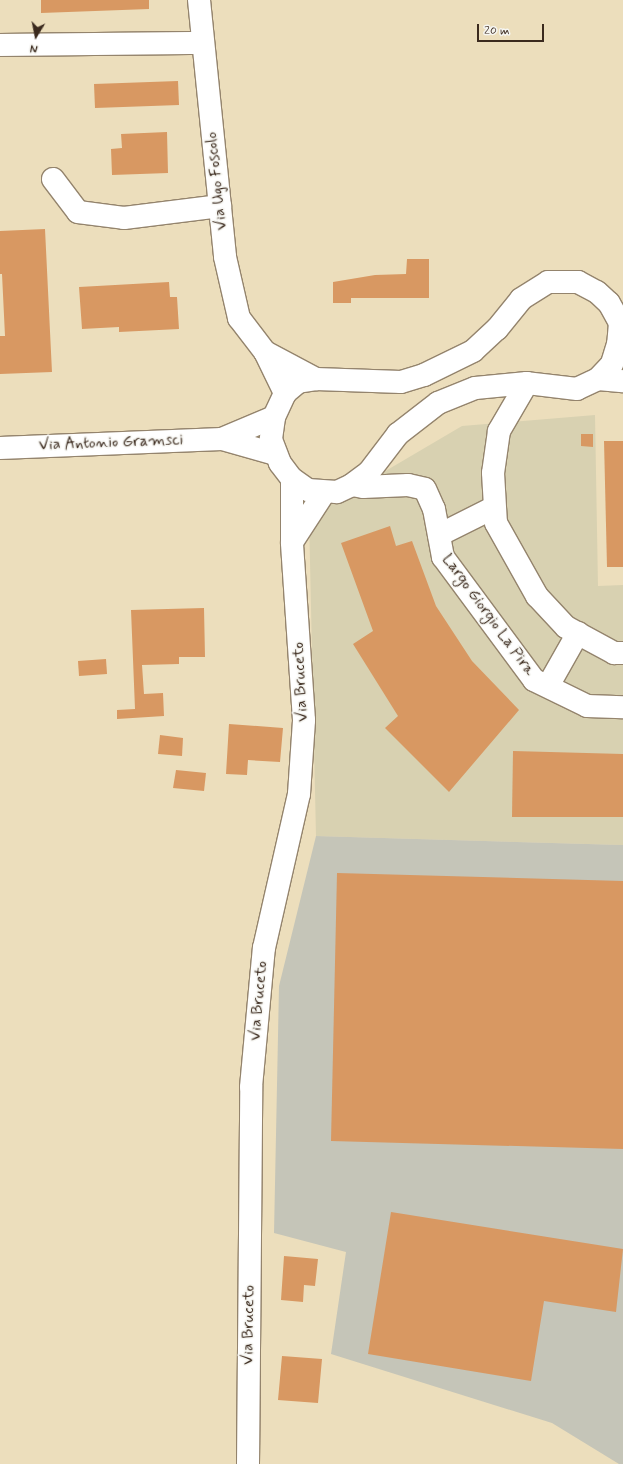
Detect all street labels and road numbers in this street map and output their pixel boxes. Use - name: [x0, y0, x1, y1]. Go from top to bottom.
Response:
- street label: Via Ugo Foscolo: [202, 130, 232, 232]
- street label: Via Antonio Gramsci: [38, 431, 184, 455]
- street label: Largo Giorgio La Pira: [438, 552, 538, 678]
- street label: Via Bruceto: [289, 642, 313, 722]
- street label: Via Bruceto: [246, 961, 272, 1041]
- street label: Via Bruceto: [239, 1286, 259, 1364]

